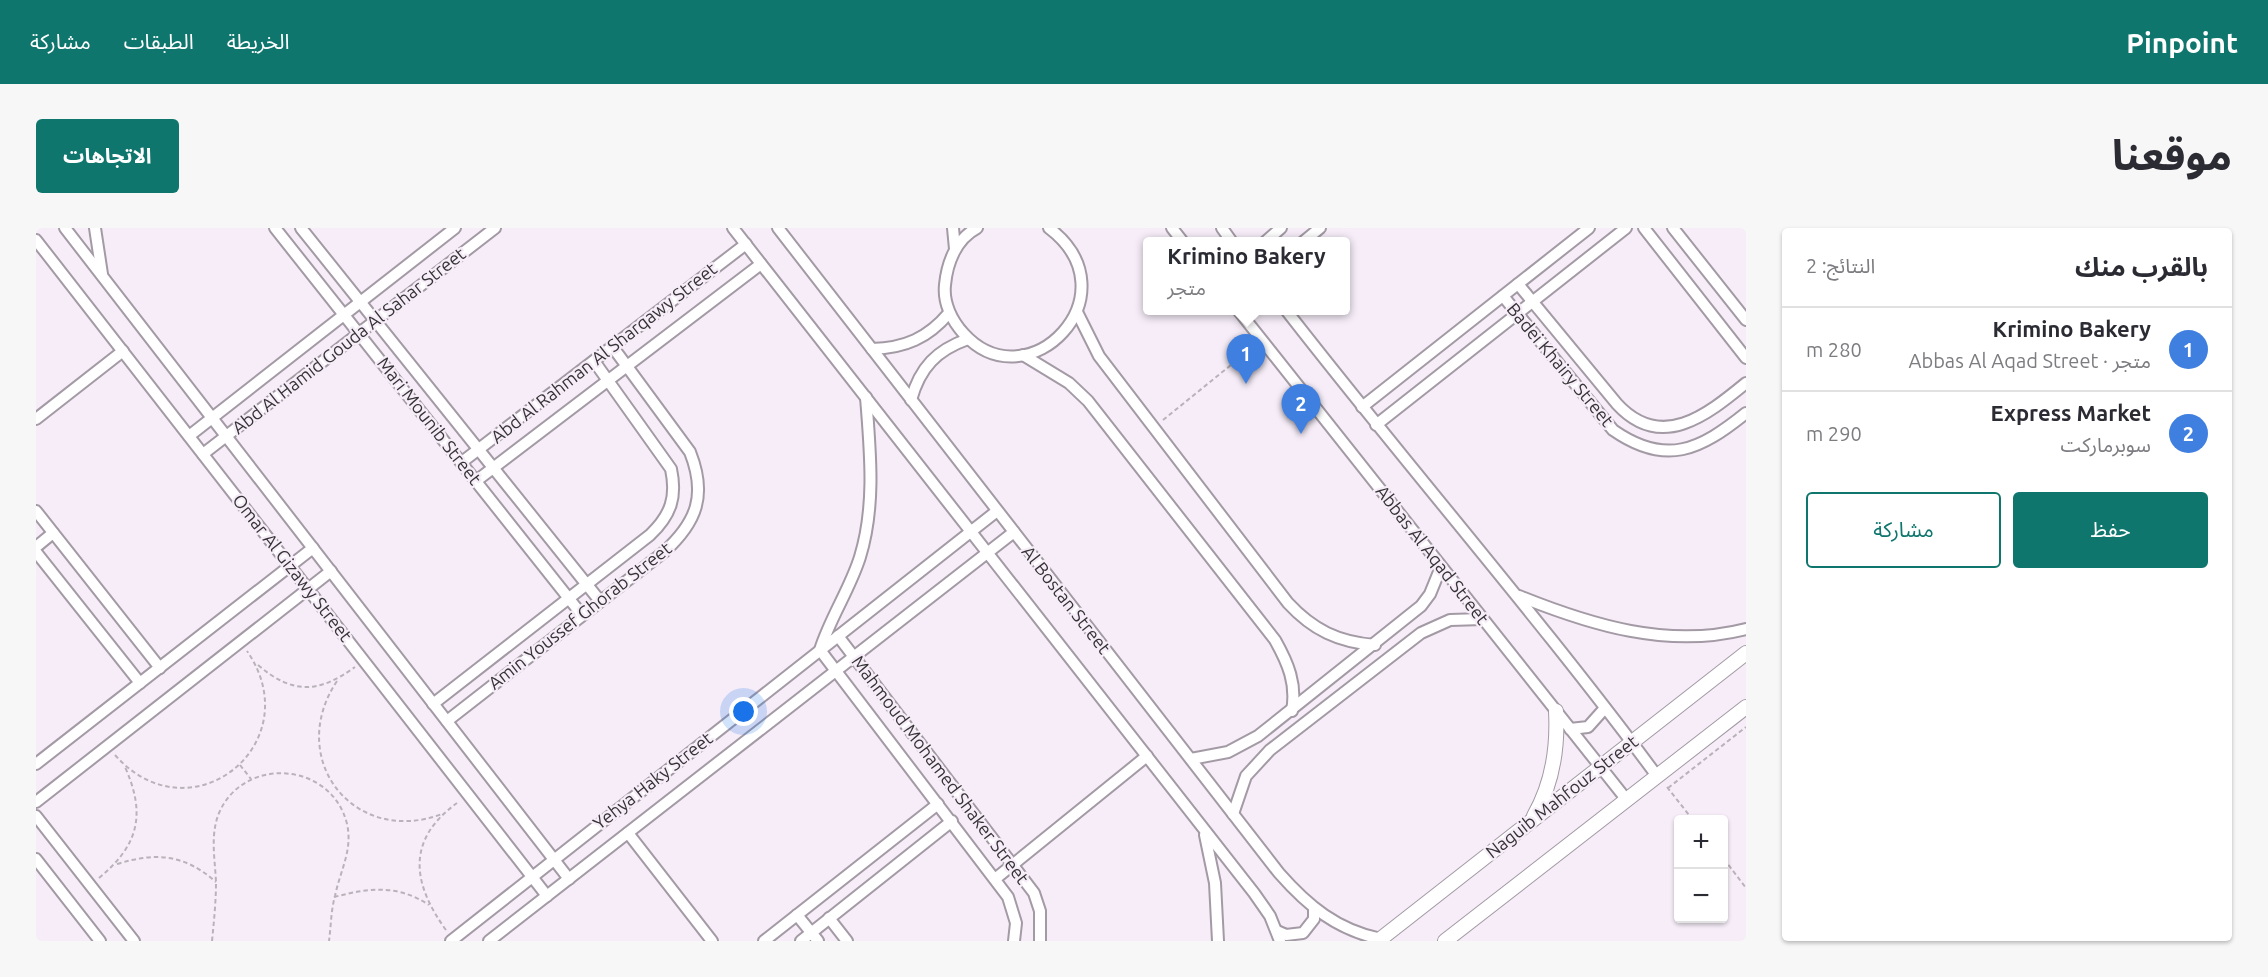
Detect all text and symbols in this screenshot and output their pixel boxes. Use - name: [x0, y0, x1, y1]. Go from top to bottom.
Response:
- text: Pinpoint: [2126, 27, 2238, 58]
- text: مشاركة: [30, 29, 91, 53]
- text: الطبقات: [124, 29, 194, 53]
- text: الخريطة: [227, 29, 290, 53]
- button: الاتجاهات: [36, 119, 179, 193]
- text: موقعنا: [2112, 131, 2232, 178]
- popup: [1143, 237, 1350, 315]
- street label: Abd Al Hamid Gouda Al Sahar Street: [228, 243, 469, 437]
- text: Krimino Bakery: [1167, 243, 1326, 268]
- text: بالقرب منك: [2075, 252, 2208, 281]
- text: النتائج: 2: [1806, 254, 1875, 277]
- street label: Abd Al Rahman Al Sharqawy Street: [487, 258, 720, 447]
- text: متجر: [1167, 276, 1206, 299]
- street label: Badei Khairy Street: [1503, 299, 1618, 430]
- text: Krimino Bakery: [1993, 316, 2151, 341]
- pin: 1: [1226, 334, 1266, 384]
- text: 280 m: [1806, 338, 1862, 361]
- text: 1: [2183, 338, 2194, 361]
- text: متجر · Abbas Al Aqad Street: [1908, 349, 2151, 372]
- street label: Mari Mounib Street: [374, 353, 486, 488]
- pin: 2: [1282, 384, 1320, 434]
- text: Express Market: [1991, 400, 2151, 425]
- text: 290 m: [1806, 422, 1862, 445]
- text: 2: [2183, 422, 2194, 445]
- text: سوبرماركت: [2060, 433, 2151, 456]
- street label: Abbas Al Aqad Street: [1372, 481, 1493, 628]
- street label: Omar Al Gizawy Street: [229, 490, 357, 645]
- button: مشاركة: [1806, 492, 2001, 568]
- button: حفظ: [2013, 492, 2208, 568]
- street label: Amin Youssef Ghorab Street: [484, 538, 675, 693]
- street label: Al Bostan Street: [1019, 542, 1115, 657]
- street label: Mahmoud Mohamed Shaker Street: [848, 651, 1033, 888]
- your location: [729, 697, 758, 726]
- street label: Yehya Haky Street: [589, 727, 716, 833]
- street label: Naguib Mahfouz Street: [1481, 731, 1641, 862]
- map controls: [1674, 815, 1728, 923]
- button: +: [1674, 815, 1728, 869]
- button: −: [1674, 869, 1728, 923]

